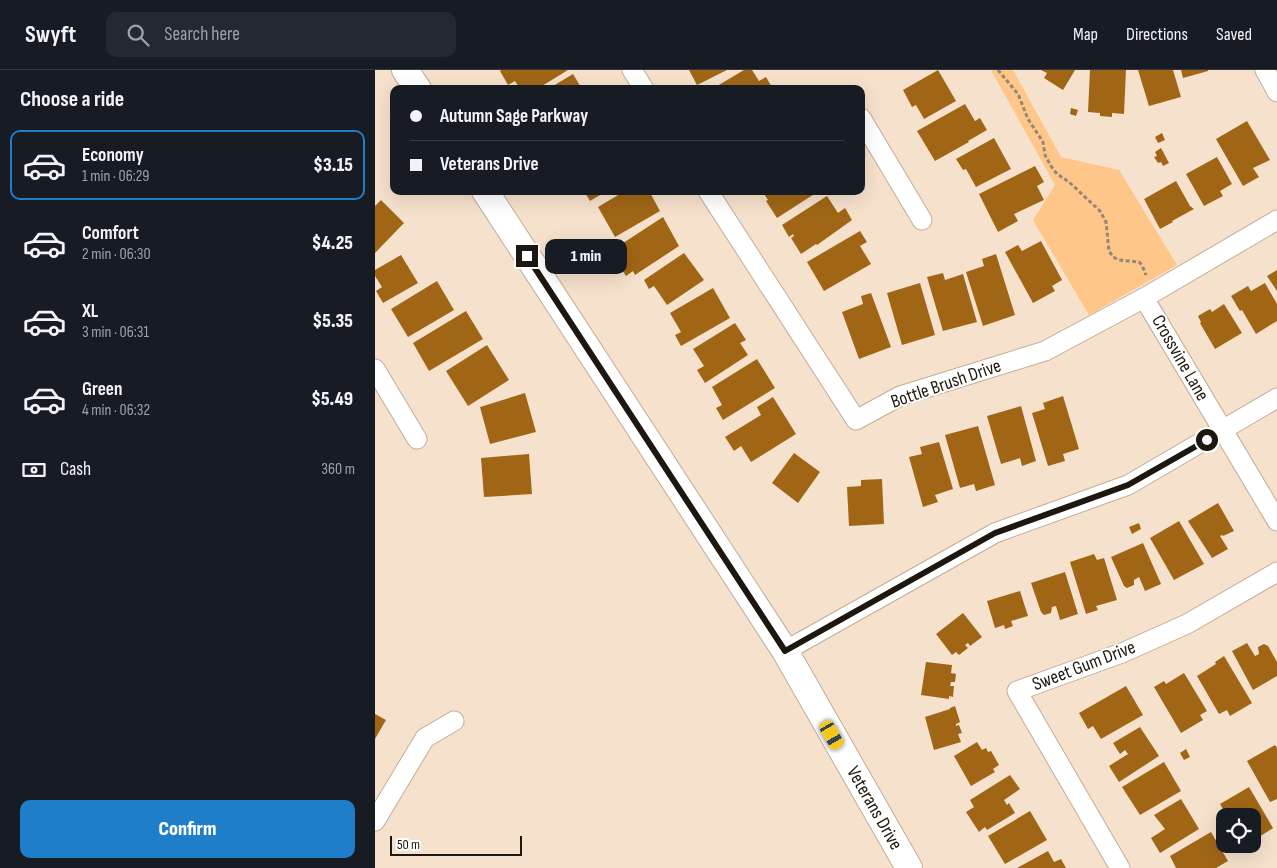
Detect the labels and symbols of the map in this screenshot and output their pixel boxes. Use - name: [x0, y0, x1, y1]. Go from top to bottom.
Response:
- callout: 1 min: [545, 238, 627, 274]
- route end: [516, 245, 538, 267]
- street label: Crossvine Lane: [1146, 311, 1214, 405]
- street label: Bottle Brush Drive: [888, 354, 1004, 414]
- route start: [1196, 429, 1218, 451]
- street label: Sweet Gum Drive: [1029, 636, 1139, 696]
- car: [818, 718, 845, 752]
- street label: Veterans Drive: [842, 762, 908, 854]
- scale bar: [390, 833, 523, 856]

